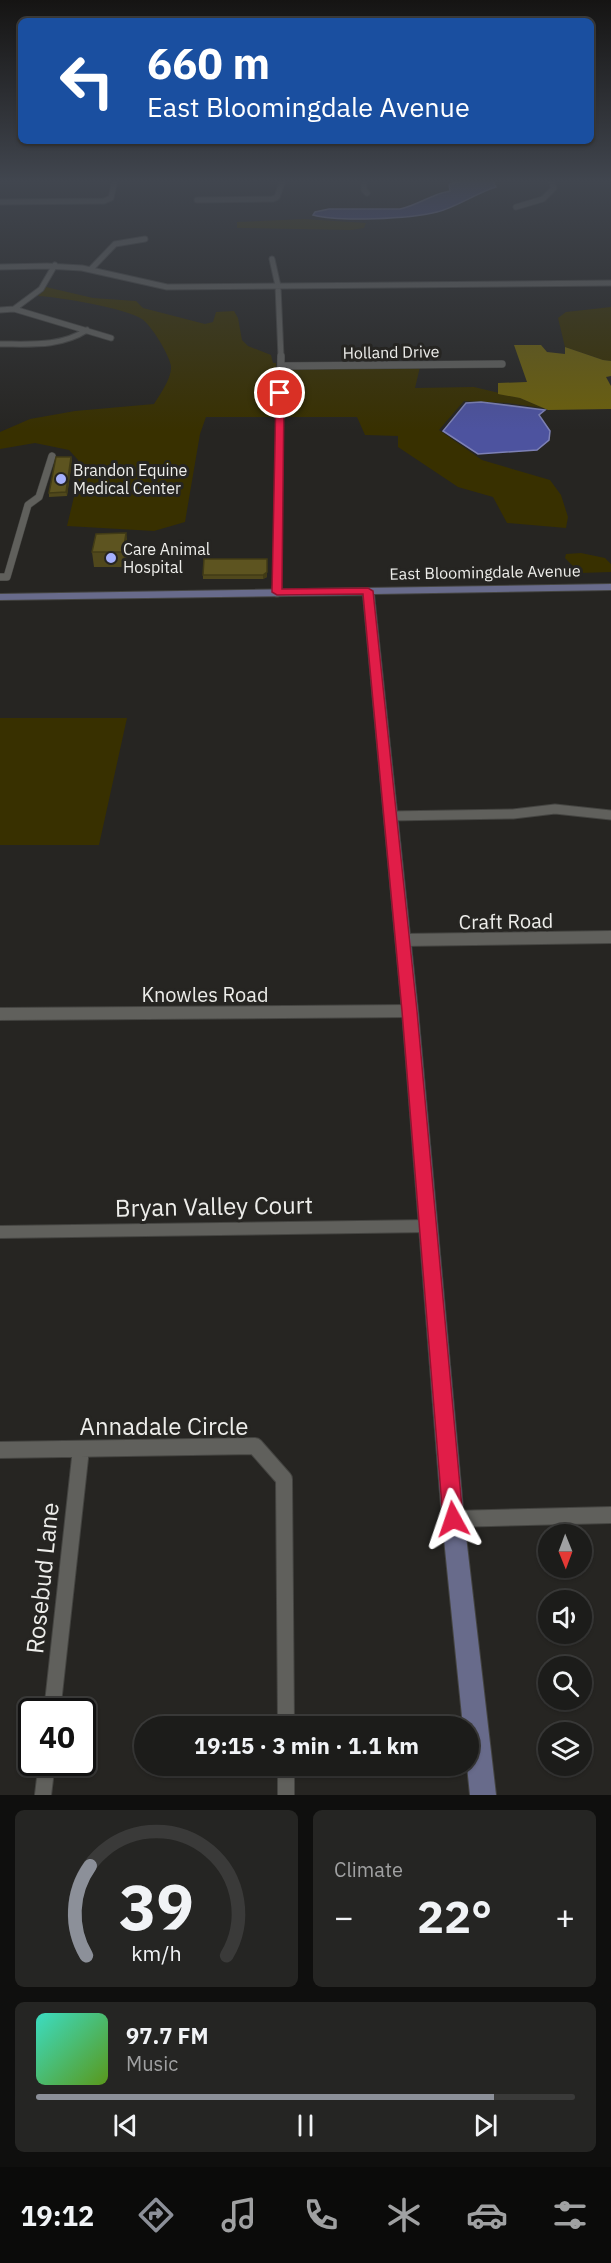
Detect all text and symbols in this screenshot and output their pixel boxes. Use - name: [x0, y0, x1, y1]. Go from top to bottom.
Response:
- text: 660 m: [147, 36, 270, 91]
- icon: left: [48, 42, 126, 120]
- text: East Bloomingdale Avenue: [147, 89, 470, 124]
- street label: Holland Drive: [342, 341, 440, 363]
- pin: [254, 367, 305, 418]
- icon: arrive: [263, 376, 296, 409]
- place label: Brandon Equine Medical Center: [73, 460, 188, 498]
- marker: Brandon Equine Medical Center: [54, 472, 68, 486]
- place label: Care Animal Hospital: [123, 539, 210, 577]
- marker: Care Animal Hospital: [104, 551, 118, 565]
- street label: East Bloomingdale Avenue: [389, 560, 581, 584]
- street label: Craft Road: [458, 907, 554, 935]
- street label: Knowles Road: [141, 981, 269, 1008]
- street label: Bryan Valley Court: [115, 1188, 313, 1224]
- street label: Annadale Circle: [80, 1410, 248, 1442]
- position arrow: [421, 1487, 485, 1551]
- street label: Rosebud Lane: [18, 1501, 66, 1655]
- north arrow: [538, 1524, 592, 1578]
- map controls: [538, 1524, 592, 1776]
- button: sound: [538, 1590, 592, 1644]
- button: search: [538, 1656, 592, 1710]
- speed limit sign: 40: [18, 1698, 96, 1776]
- button: layers: [538, 1722, 592, 1776]
- text: 19:15 · 3 min · 1.1 km: [194, 1731, 419, 1760]
- text: Climate: [334, 1856, 403, 1883]
- text: 39: [119, 1866, 194, 1947]
- text: 22°: [417, 1887, 492, 1945]
- text: −: [334, 1895, 354, 1938]
- text: +: [555, 1895, 575, 1938]
- text: km/h: [131, 1939, 182, 1967]
- text: 97.7 FM: [126, 2021, 209, 2050]
- text: Music: [126, 2050, 178, 2077]
- icon: previous: [109, 2109, 142, 2142]
- icon: pause: [289, 2109, 322, 2142]
- icon: next: [469, 2109, 502, 2142]
- icon: directions: [135, 2194, 177, 2236]
- icon: music: [218, 2194, 260, 2236]
- icon: phone: [300, 2194, 342, 2236]
- icon: climate: [383, 2194, 425, 2236]
- icon: car: [466, 2194, 508, 2236]
- icon: filters: [549, 2194, 591, 2236]
- text: 19:12: [20, 2198, 94, 2233]

